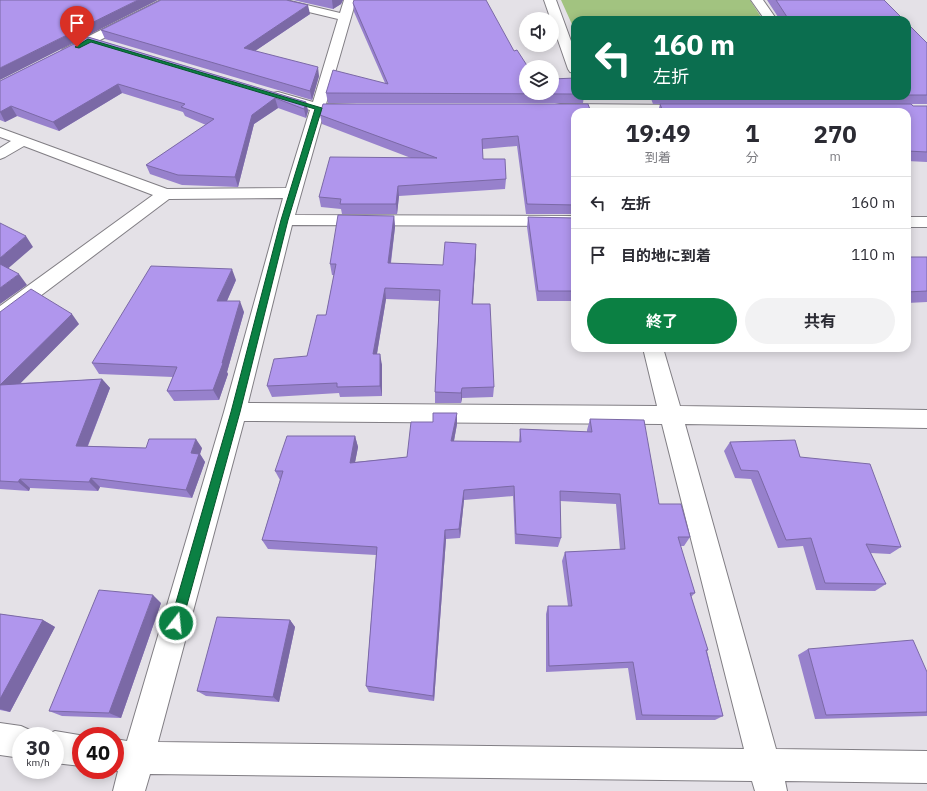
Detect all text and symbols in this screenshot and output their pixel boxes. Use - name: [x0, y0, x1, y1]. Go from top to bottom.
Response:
- pin: [60, 6, 94, 47]
- icon: arrive: [66, 12, 88, 34]
- map controls: [519, 12, 559, 100]
- button: sound: [519, 12, 559, 52]
- text: 160 m: [653, 26, 735, 63]
- icon: left: [587, 32, 639, 84]
- button: layers: [519, 60, 559, 100]
- text: 左折: [653, 65, 689, 88]
- text: 19:49: [625, 117, 691, 149]
- text: 1: [745, 117, 759, 149]
- text: 270: [814, 118, 857, 150]
- text: m: [829, 148, 841, 165]
- text: 到着: [645, 149, 671, 166]
- text: 分: [746, 149, 759, 166]
- icon: left: [587, 192, 609, 214]
- text: 160 m: [851, 193, 895, 212]
- text: 左折: [621, 194, 651, 213]
- icon: arrive: [587, 244, 609, 266]
- text: 110 m: [851, 245, 895, 264]
- text: 目的地に到着: [621, 246, 711, 265]
- button: 終了: [587, 298, 737, 344]
- button: 共有: [745, 298, 895, 344]
- position arrow: [155, 602, 197, 644]
- speed limit sign: 40: [72, 727, 124, 779]
- text: 30: [26, 734, 50, 761]
- text: km/h: [26, 756, 50, 769]

